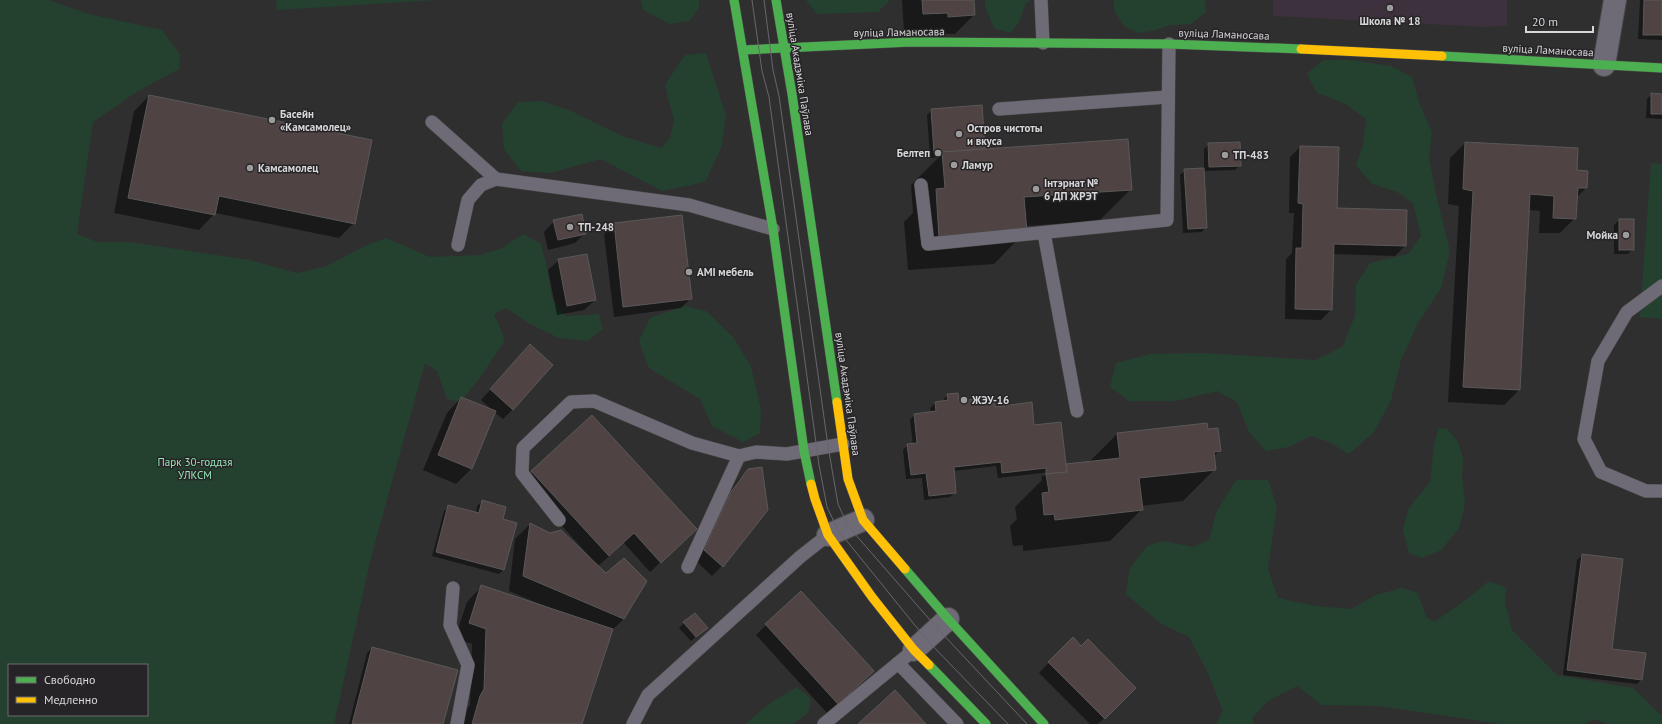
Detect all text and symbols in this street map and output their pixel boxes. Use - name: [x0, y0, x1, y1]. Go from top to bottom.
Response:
- marker: Школа № 18: [1385, 3, 1395, 13]
- scale bar: [1526, 8, 1593, 34]
- street label: вуліца Акадэміка Паўлава: [783, 11, 817, 137]
- place label: Школа № 18: [1359, 14, 1421, 28]
- text: 20 m: [1532, 14, 1558, 29]
- street label: вуліца Ламаносава: [853, 24, 945, 40]
- street label: вуліца Ламаносава: [1178, 25, 1270, 43]
- street label: вуліца Ламаносава: [1502, 41, 1594, 59]
- place label: Басейн «Камсамолец»: [280, 107, 352, 134]
- marker: Басейн «Камсамолец»: [267, 115, 277, 125]
- place label: Остров чистоты и вкуса: [967, 121, 1043, 148]
- marker: Остров чистоты и вкуса: [954, 129, 964, 139]
- place label: Белтеп: [897, 146, 930, 160]
- marker: Белтеп: [933, 148, 943, 158]
- place label: ТП-483: [1233, 148, 1269, 162]
- marker: ТП-483: [1220, 150, 1230, 160]
- place label: Ламур: [961, 158, 993, 172]
- marker: Ламур: [949, 160, 959, 170]
- place label: Камсамолец: [258, 161, 318, 175]
- marker: Камсамолец: [245, 163, 255, 173]
- place label: Інтэрнат № 6 ДП ЖРЭТ: [1044, 176, 1098, 203]
- marker: Інтэрнат № 6 ДП ЖРЭТ: [1031, 184, 1041, 194]
- place label: ТП-248: [578, 220, 614, 234]
- marker: ТП-248: [565, 222, 575, 232]
- place label: Мойка: [1586, 228, 1618, 242]
- marker: Мойка: [1621, 230, 1631, 240]
- place label: AMI мебель: [697, 265, 754, 279]
- marker: AMI мебель: [684, 267, 694, 277]
- street label: вуліца Акадэміка Паўлава: [832, 331, 864, 457]
- place label: ЖЭУ-16: [971, 393, 1009, 407]
- marker: ЖЭУ-16: [959, 395, 969, 405]
- park label: Парк 30-годдзя УЛКСМ: [158, 455, 232, 482]
- legend: [8, 664, 148, 716]
- text: Свободно: [44, 672, 95, 687]
- text: Медленно: [44, 692, 98, 707]

